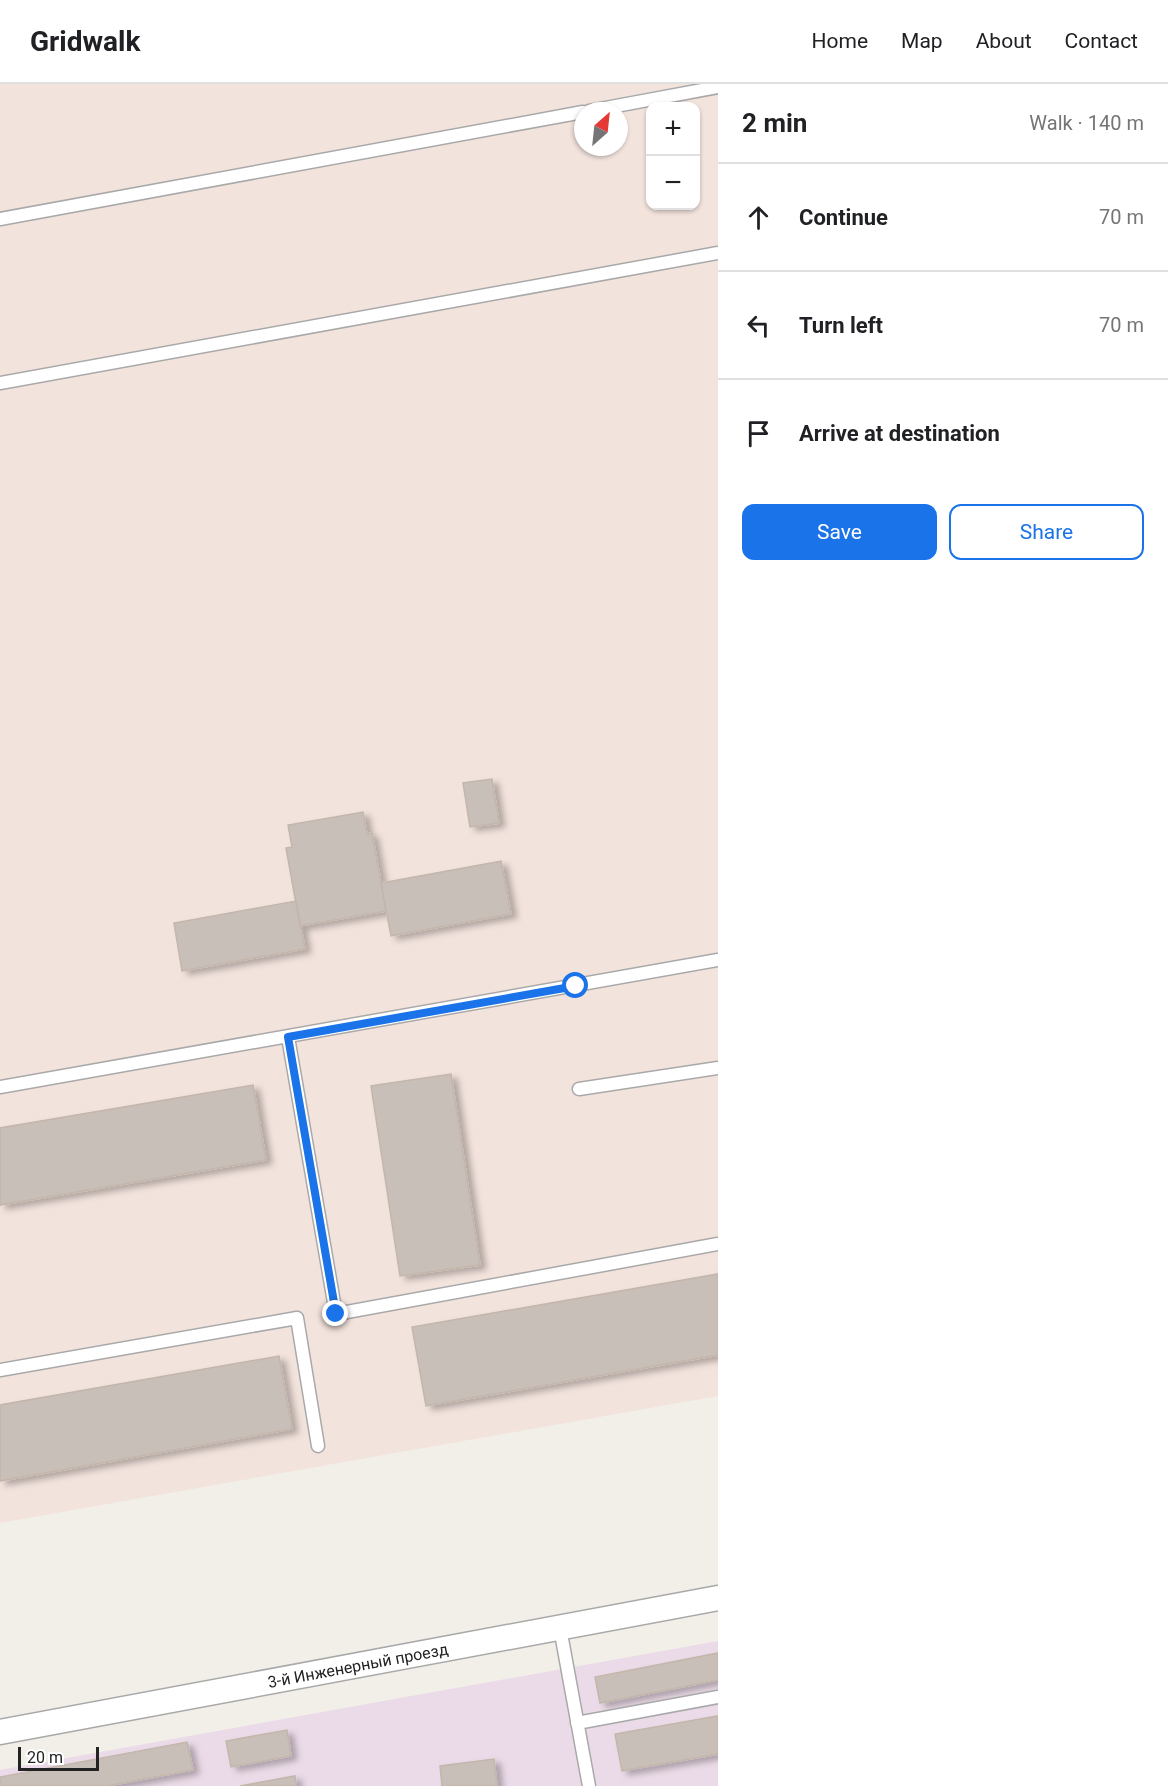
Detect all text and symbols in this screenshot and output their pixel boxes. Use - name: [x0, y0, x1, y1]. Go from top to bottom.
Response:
- text: Gridwalk: [30, 25, 140, 58]
- text: Home: [812, 29, 868, 53]
- text: Map: [901, 29, 943, 53]
- text: About: [976, 29, 1032, 53]
- text: Contact: [1065, 29, 1138, 53]
- north arrow: [574, 102, 628, 156]
- map controls: [646, 102, 700, 210]
- button: +: [646, 102, 700, 156]
- text: 2 min: [742, 108, 807, 138]
- text: Walk · 140 m: [1029, 111, 1144, 135]
- button: −: [646, 156, 700, 210]
- icon: ahead: [742, 201, 775, 234]
- text: Continue: [799, 205, 888, 230]
- text: 70 m: [1099, 205, 1144, 229]
- icon: left: [742, 309, 775, 342]
- text: Turn left: [799, 313, 883, 338]
- text: 70 m: [1099, 313, 1144, 337]
- icon: arrive: [742, 417, 775, 450]
- text: Arrive at destination: [799, 421, 1000, 446]
- button: Save: [742, 504, 937, 560]
- button: Share: [949, 504, 1144, 560]
- route start: [562, 972, 588, 998]
- route end: [322, 1300, 348, 1326]
- street label: 3-й Инженерный проезд: [266, 1639, 450, 1691]
- scale bar: [18, 1744, 99, 1772]
- text: 20 m: [27, 1748, 63, 1767]

